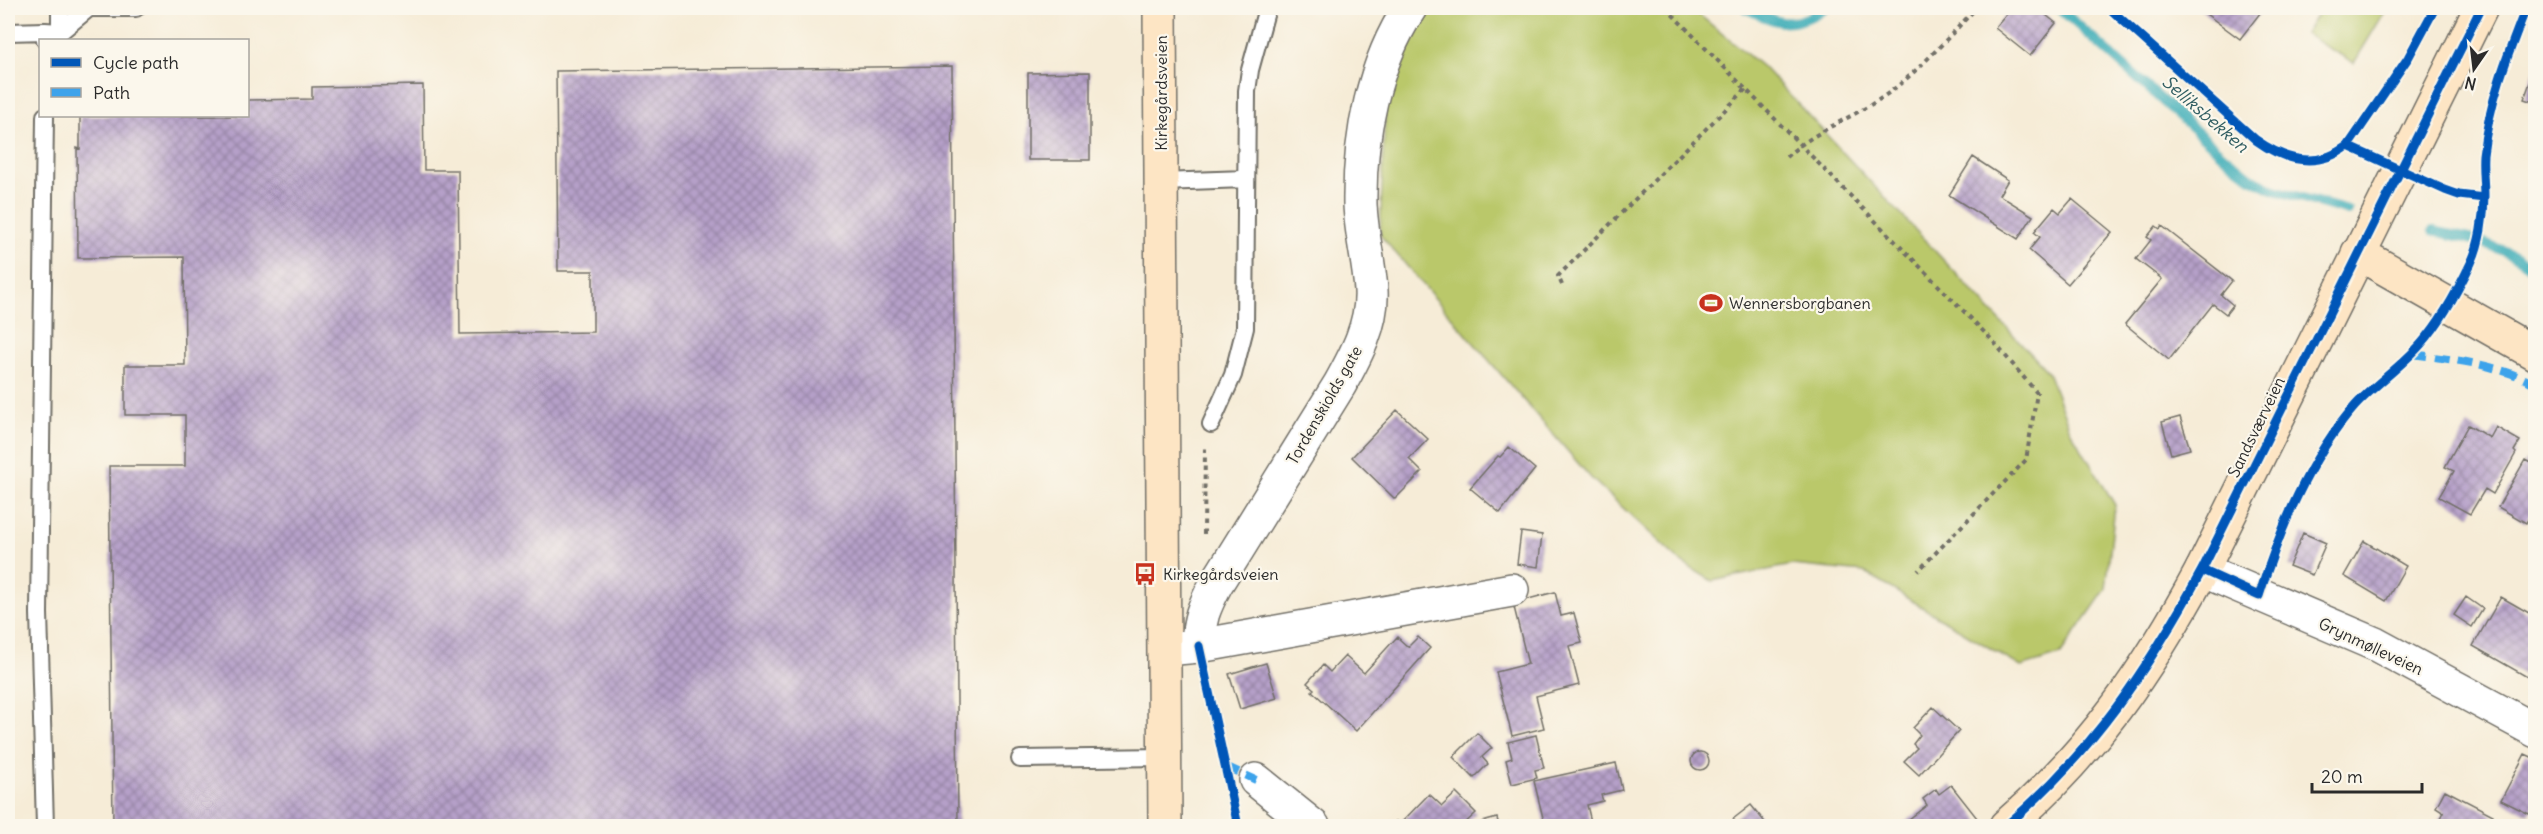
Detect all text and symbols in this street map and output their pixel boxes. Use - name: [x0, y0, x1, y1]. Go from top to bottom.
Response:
- street label: Kirkegårdsveien: [1151, 35, 1171, 151]
- legend: [39, 39, 249, 117]
- north arrow: [2444, 39, 2504, 99]
- text: Cycle path: [93, 51, 179, 74]
- water label: Selliksbekken: [2157, 70, 2254, 158]
- text: N: [2463, 73, 2478, 95]
- text: Path: [93, 81, 130, 104]
- sports icon: Wennersborgbanen: [1698, 290, 1724, 316]
- place label: Wennersborgbanen: [1729, 293, 1871, 313]
- street label: Tordenskiolds gate: [1282, 342, 1366, 468]
- street label: Sandsværveien: [2223, 373, 2289, 481]
- bus stop icon: Kirkegårdsveien: [1132, 561, 1158, 587]
- place label: Kirkegårdsveien: [1163, 564, 1279, 584]
- street label: Grynmølleveien: [2316, 613, 2426, 679]
- scale bar: [2312, 756, 2422, 794]
- text: 20 m: [2321, 765, 2363, 788]

